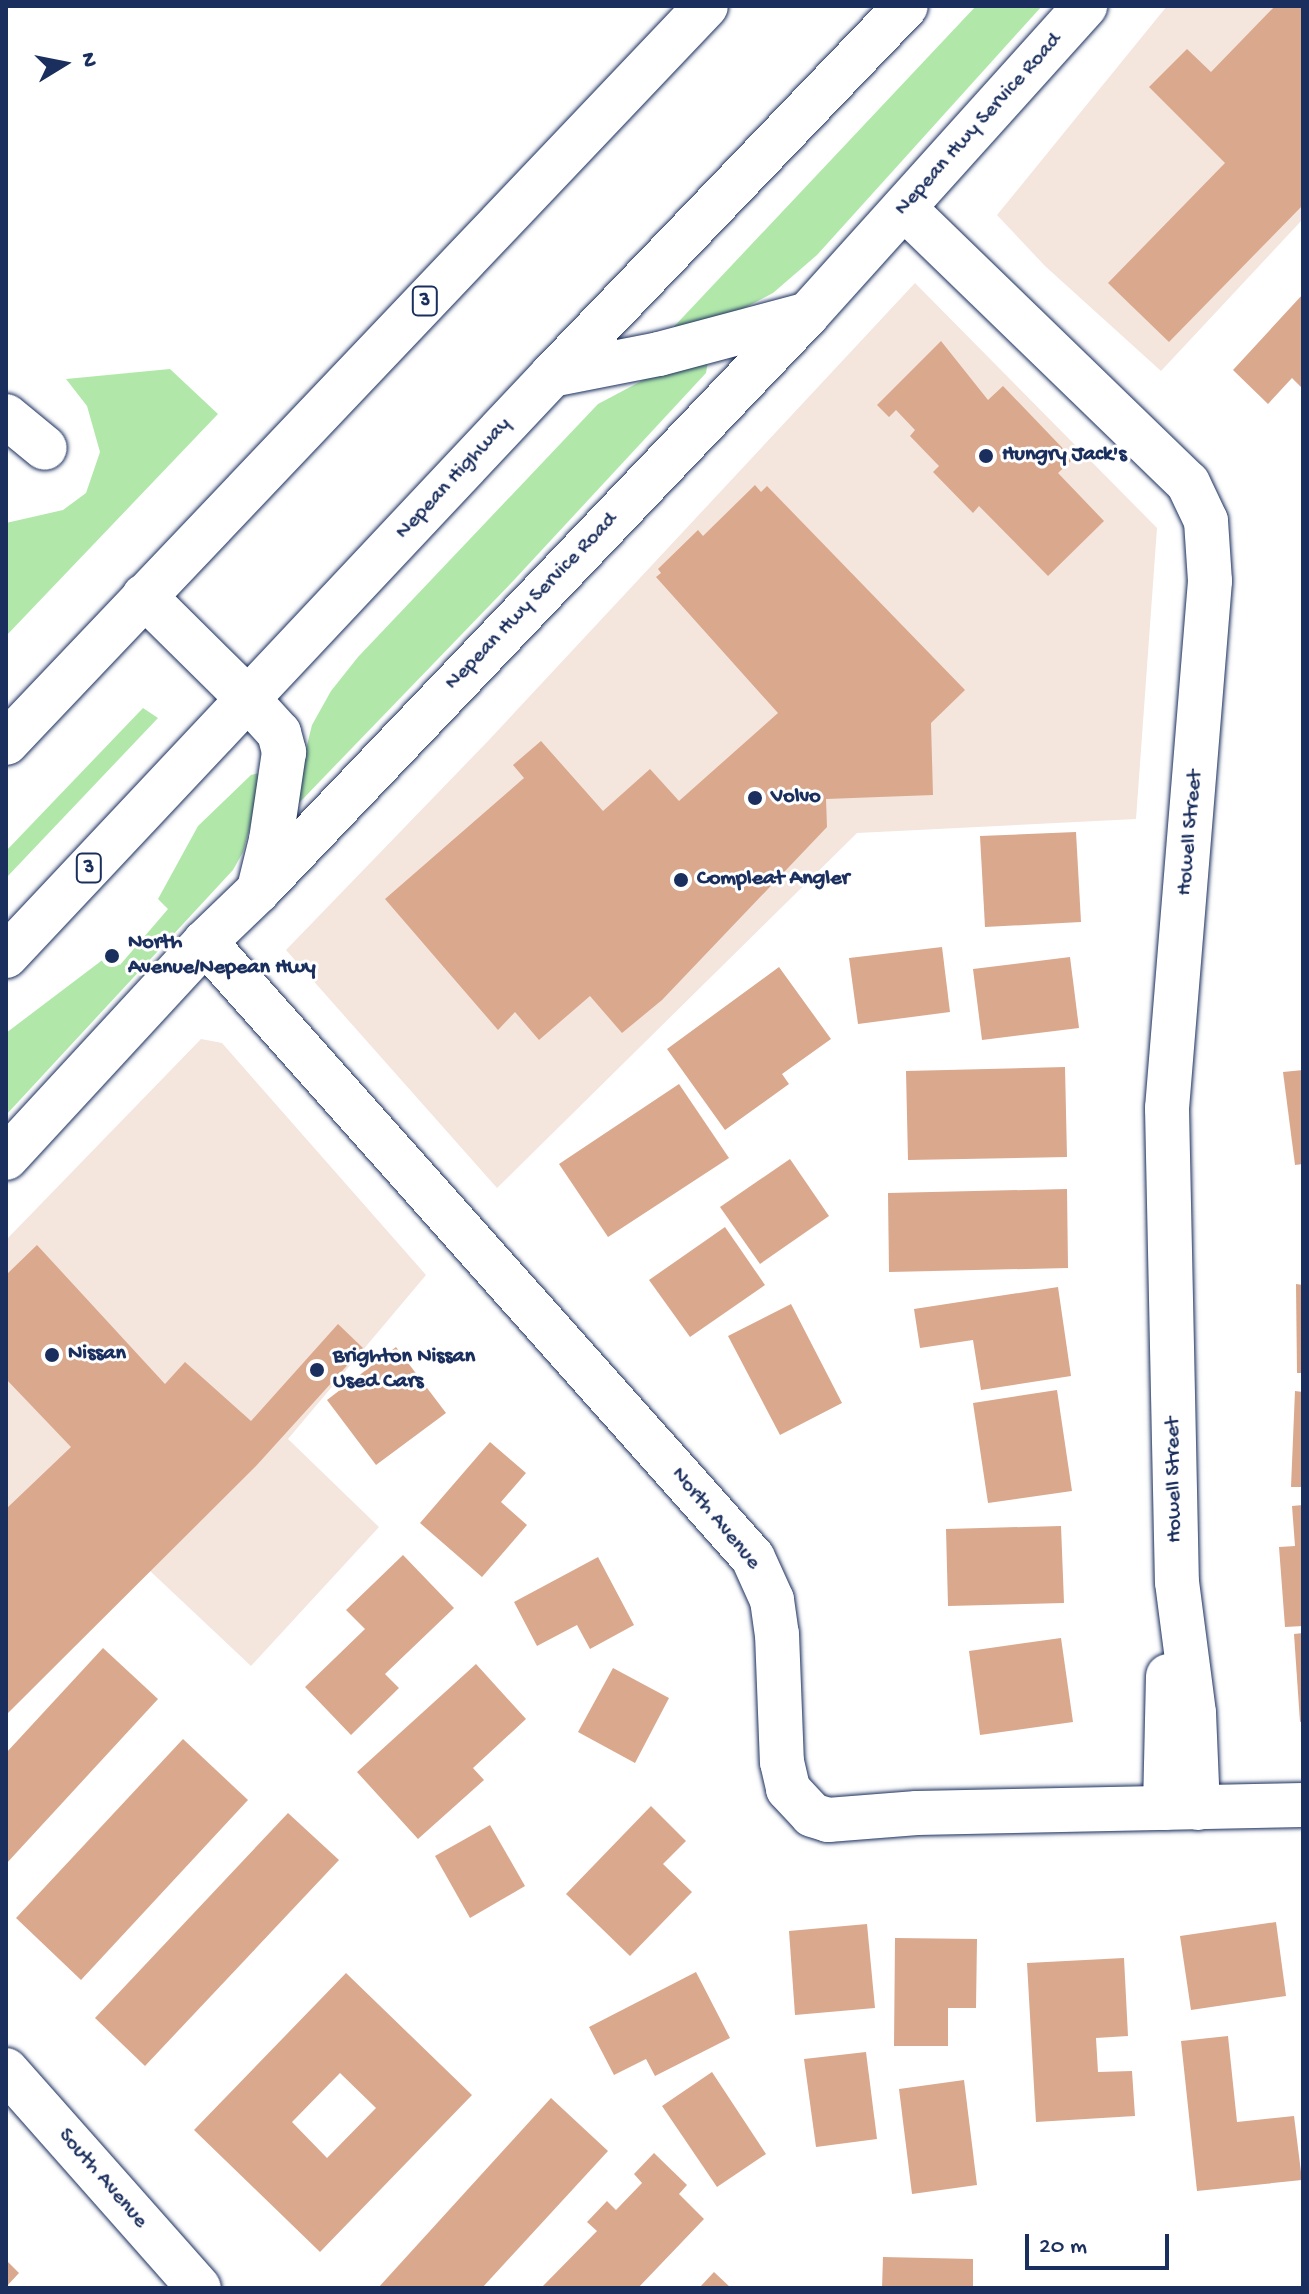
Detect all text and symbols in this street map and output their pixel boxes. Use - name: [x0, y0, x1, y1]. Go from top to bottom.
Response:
- north arrow: [24, 24, 104, 104]
- street label: Nepean Hwy Service Road: [890, 28, 1068, 222]
- text: N: [74, 50, 102, 69]
- road number: 3: [411, 285, 439, 317]
- street label: Nepean Highway: [391, 412, 517, 546]
- place label: Hungry Jack's: [1002, 443, 1127, 469]
- marker: Hungry Jack's: [977, 447, 995, 465]
- street label: Nepean Hwy Service Road: [440, 507, 624, 697]
- street label: Howell Street: [1172, 769, 1210, 897]
- place label: Volvo: [771, 785, 821, 811]
- marker: Volvo: [746, 789, 764, 807]
- road number: 3: [75, 852, 103, 884]
- place label: Compleat Angler: [697, 867, 849, 893]
- marker: Compleat Angler: [672, 871, 690, 889]
- place label: North Avenue/Nepean Hwy: [128, 930, 316, 982]
- marker: North Avenue/Nepean Hwy: [103, 947, 121, 965]
- place label: Nissan: [68, 1342, 126, 1368]
- place label: Brighton Nissan Used Cars: [333, 1344, 475, 1396]
- marker: Nissan: [43, 1346, 61, 1364]
- marker: Brighton Nissan Used Cars: [308, 1361, 326, 1379]
- street label: Howell Street: [1161, 1417, 1189, 1543]
- street label: North Avenue: [664, 1462, 766, 1576]
- street label: South Avenue: [51, 2124, 153, 2234]
- scale bar: [1029, 2218, 1173, 2268]
- text: 20 m: [1039, 2233, 1087, 2262]

